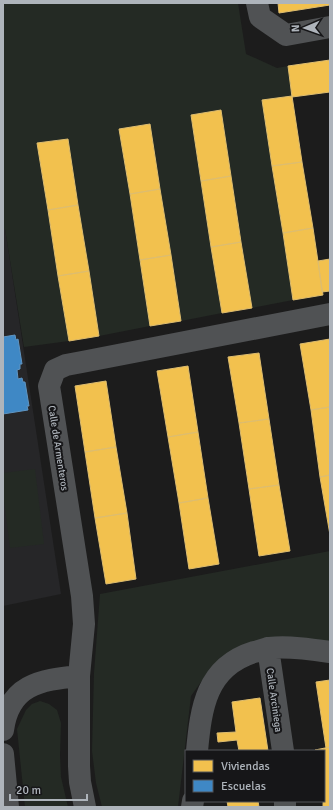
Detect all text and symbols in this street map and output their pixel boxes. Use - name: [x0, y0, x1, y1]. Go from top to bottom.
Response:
- north arrow: [285, 8, 325, 48]
- text: N: [289, 24, 302, 32]
- street label: Calle de Armenteros: [45, 405, 71, 492]
- street label: Calle Arciniega: [264, 667, 284, 733]
- legend: [185, 750, 325, 802]
- text: Viviendas: [221, 759, 270, 774]
- scale bar: [10, 776, 87, 802]
- text: Escuelas: [221, 779, 266, 794]
- text: 20 m: [16, 783, 41, 798]

